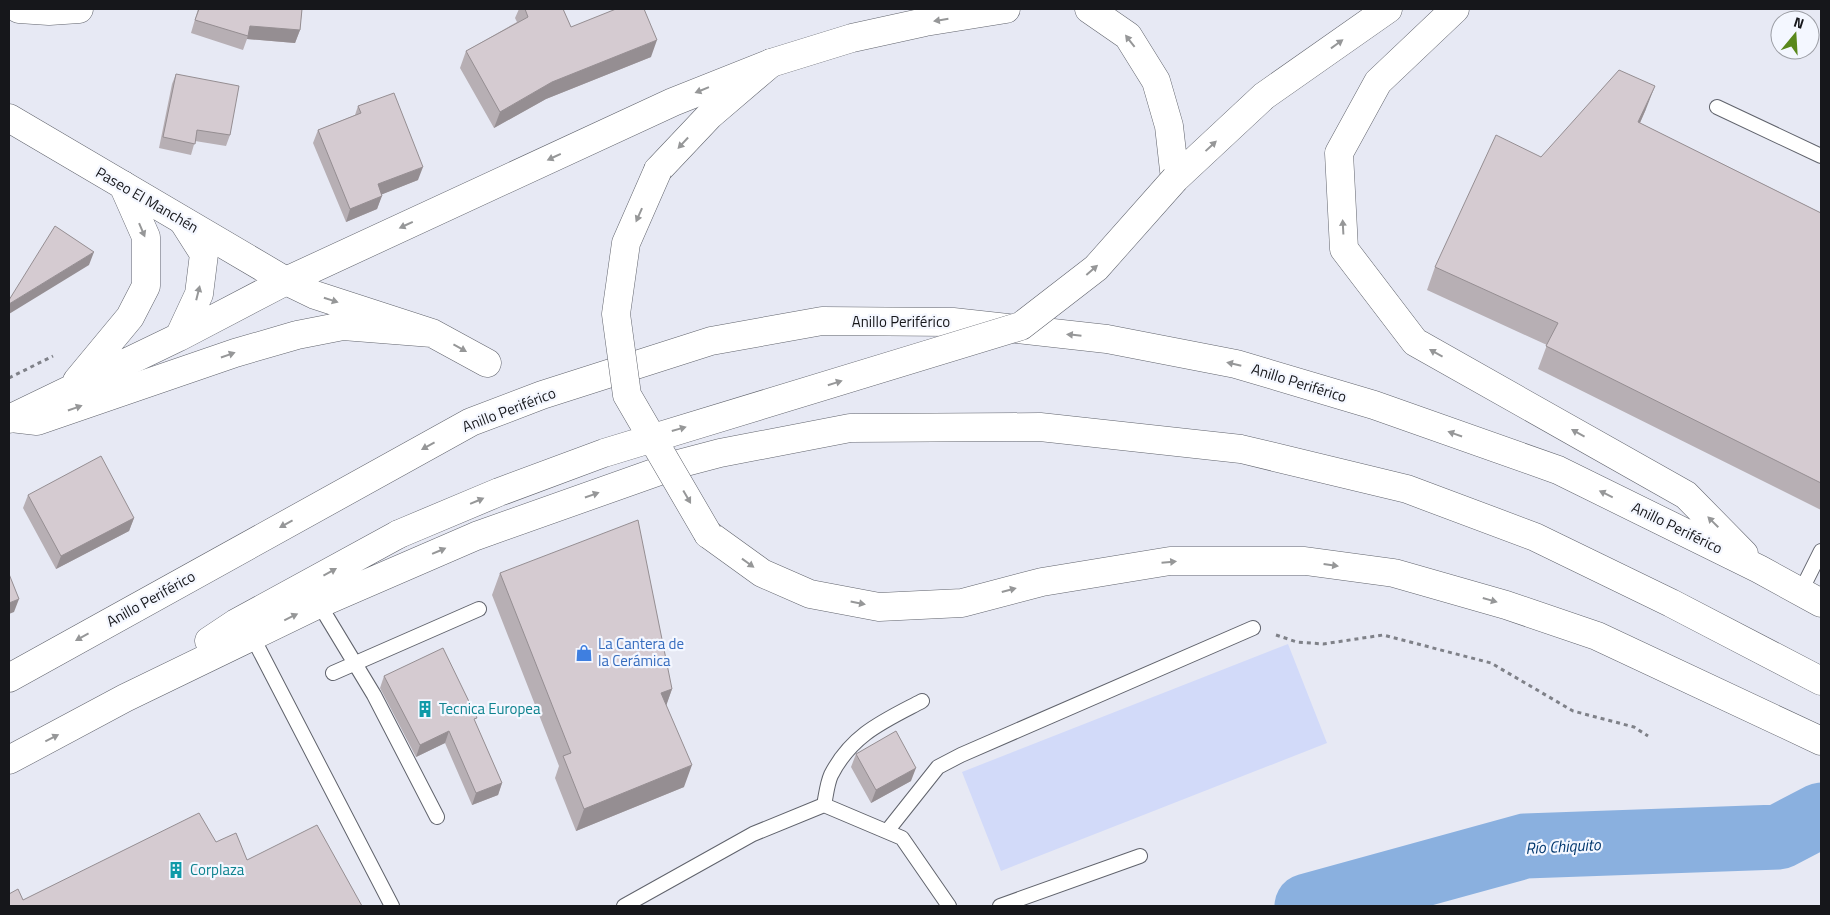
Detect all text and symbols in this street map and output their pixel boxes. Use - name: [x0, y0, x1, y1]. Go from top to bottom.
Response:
- north arrow: [1770, 10, 1820, 60]
- text: N: [1791, 11, 1807, 34]
- one-way arrow: [933, 16, 949, 24]
- one-way arrow: [1125, 34, 1135, 47]
- one-way arrow: [1330, 39, 1344, 49]
- one-way arrow: [695, 87, 709, 95]
- one-way arrow: [677, 137, 689, 149]
- one-way arrow: [1204, 140, 1216, 152]
- one-way arrow: [547, 154, 561, 162]
- street label: Paseo El Manchén: [91, 161, 203, 238]
- one-way arrow: [634, 208, 642, 222]
- one-way arrow: [1339, 219, 1347, 235]
- one-way arrow: [399, 222, 413, 230]
- one-way arrow: [139, 223, 147, 237]
- one-way arrow: [1086, 265, 1098, 276]
- one-way arrow: [195, 285, 203, 300]
- one-way arrow: [324, 297, 339, 305]
- street label: Anillo Periférico: [852, 310, 950, 333]
- one-way arrow: [1066, 331, 1082, 339]
- one-way arrow: [453, 343, 466, 352]
- one-way arrow: [1429, 349, 1443, 358]
- one-way arrow: [221, 351, 236, 358]
- street label: Anillo Periférico: [1249, 357, 1350, 408]
- one-way arrow: [1226, 360, 1241, 368]
- one-way arrow: [827, 378, 842, 386]
- street label: Anillo Periférico: [459, 381, 559, 438]
- one-way arrow: [68, 404, 83, 412]
- one-way arrow: [672, 425, 687, 433]
- one-way arrow: [1570, 429, 1585, 437]
- one-way arrow: [1448, 430, 1463, 437]
- one-way arrow: [421, 442, 435, 450]
- one-way arrow: [1599, 490, 1613, 498]
- one-way arrow: [584, 491, 599, 498]
- one-way arrow: [682, 491, 691, 504]
- street label: Anillo Periférico: [1628, 496, 1727, 560]
- one-way arrow: [470, 497, 484, 505]
- one-way arrow: [1707, 516, 1719, 528]
- one-way arrow: [278, 520, 293, 528]
- one-way arrow: [432, 547, 446, 555]
- one-way arrow: [741, 557, 754, 567]
- one-way arrow: [1161, 558, 1177, 566]
- one-way arrow: [1324, 561, 1340, 569]
- street label: Anillo Periférico: [102, 565, 200, 633]
- one-way arrow: [323, 567, 337, 576]
- one-way arrow: [1002, 586, 1017, 594]
- one-way arrow: [1482, 596, 1497, 604]
- one-way arrow: [851, 600, 867, 608]
- one-way arrow: [284, 613, 298, 621]
- place label: La Cantera de la Cerámica: [598, 632, 684, 672]
- one-way arrow: [75, 633, 90, 641]
- shop icon: La Cantera de la Cerámica: [574, 643, 594, 663]
- place label: Tecnica Europea: [439, 697, 541, 720]
- building icon: Tecnica Europea: [415, 699, 435, 719]
- one-way arrow: [45, 734, 59, 742]
- water label: Río Chiquito: [1525, 832, 1602, 860]
- place label: Corplaza: [190, 858, 245, 881]
- building icon: Corplaza: [166, 860, 186, 880]

